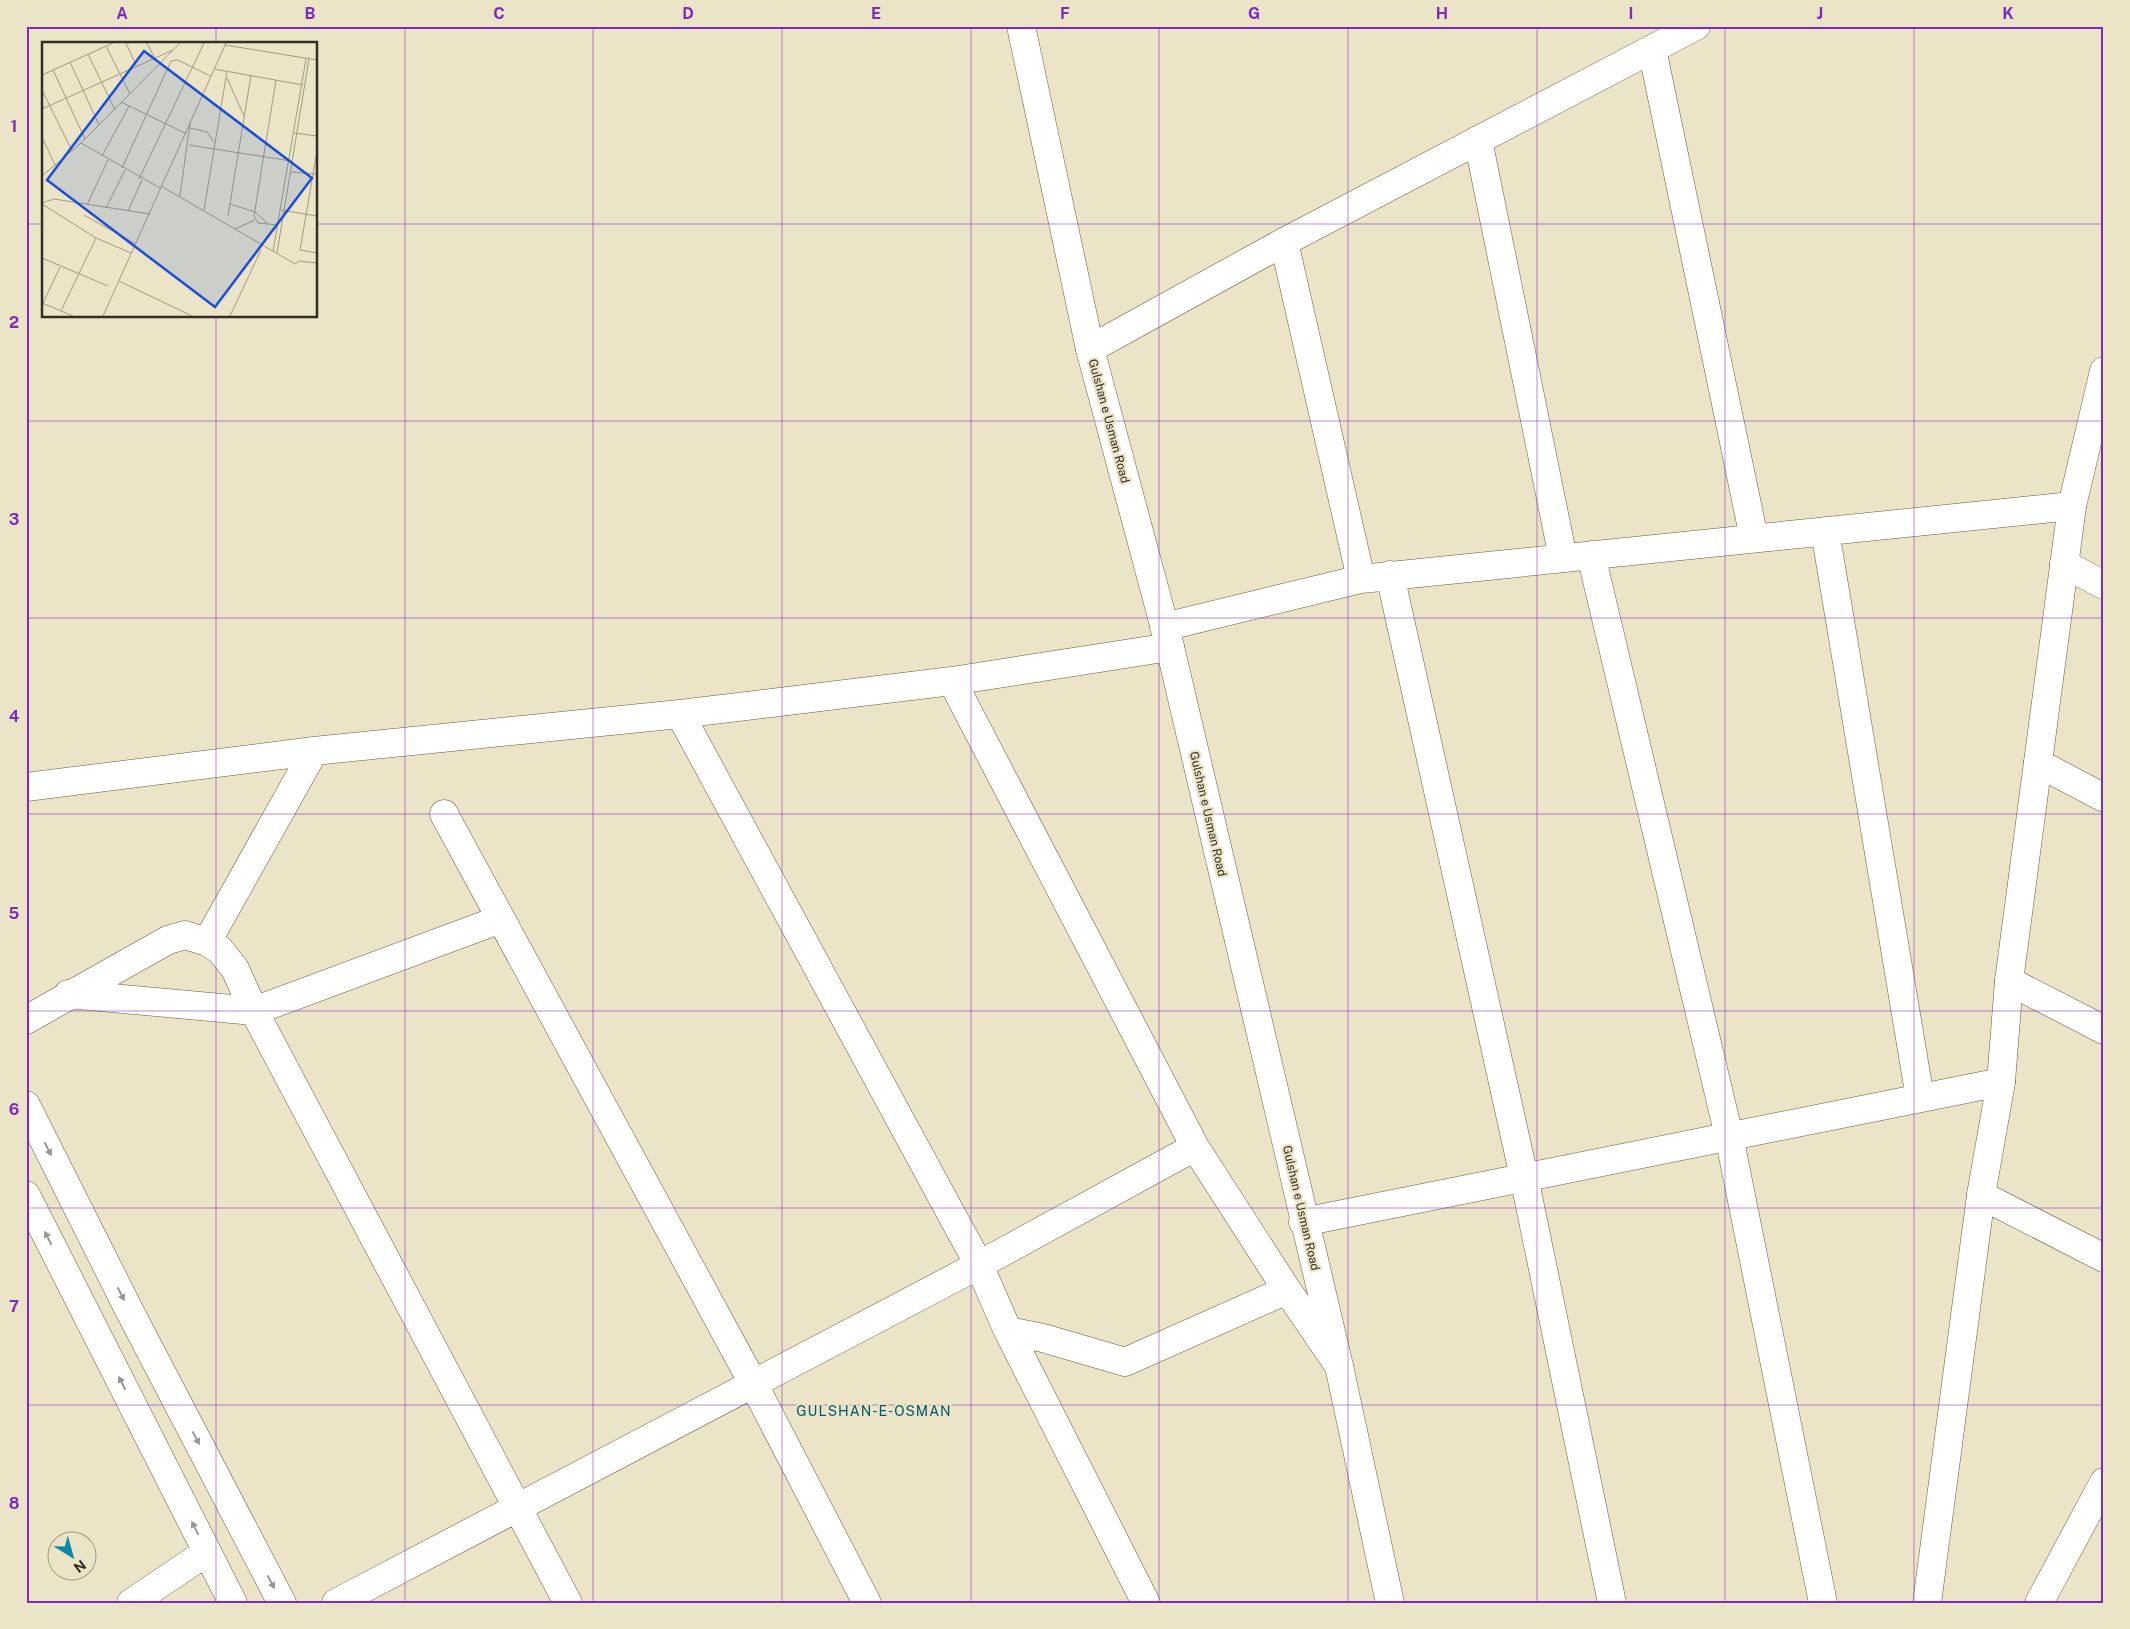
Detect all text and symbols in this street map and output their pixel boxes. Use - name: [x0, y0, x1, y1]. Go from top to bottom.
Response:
- text: A: [116, 4, 128, 23]
- text: B: [305, 4, 316, 23]
- text: C: [493, 4, 505, 23]
- text: D: [682, 4, 694, 23]
- text: E: [871, 4, 881, 23]
- text: F: [1060, 4, 1070, 23]
- text: G: [1248, 4, 1260, 23]
- text: H: [1436, 4, 1448, 23]
- text: I: [1629, 4, 1633, 23]
- text: J: [1817, 4, 1823, 23]
- text: K: [2002, 4, 2014, 23]
- inset map: [42, 42, 318, 318]
- text: 1: [11, 117, 17, 136]
- text: 2: [9, 313, 19, 332]
- street label: Gulshan e Usman Road: [1086, 357, 1132, 485]
- text: 3: [9, 510, 19, 529]
- text: 4: [9, 707, 20, 726]
- street label: Gulshan e Usman Road: [1187, 750, 1229, 878]
- text: 5: [9, 904, 20, 923]
- text: 6: [9, 1100, 19, 1119]
- one-way arrow: [44, 1142, 52, 1156]
- street label: Gulshan e Usman Road: [1280, 1144, 1322, 1272]
- one-way arrow: [44, 1231, 52, 1245]
- one-way arrow: [117, 1287, 125, 1301]
- text: 7: [9, 1297, 19, 1316]
- one-way arrow: [118, 1376, 126, 1390]
- district label: GULSHAN-E-OSMAN: [796, 1403, 952, 1419]
- one-way arrow: [192, 1431, 200, 1446]
- text: 8: [9, 1494, 20, 1513]
- one-way arrow: [191, 1521, 199, 1535]
- north arrow: [48, 1532, 98, 1582]
- text: N: [71, 1557, 89, 1576]
- one-way arrow: [267, 1575, 275, 1590]

